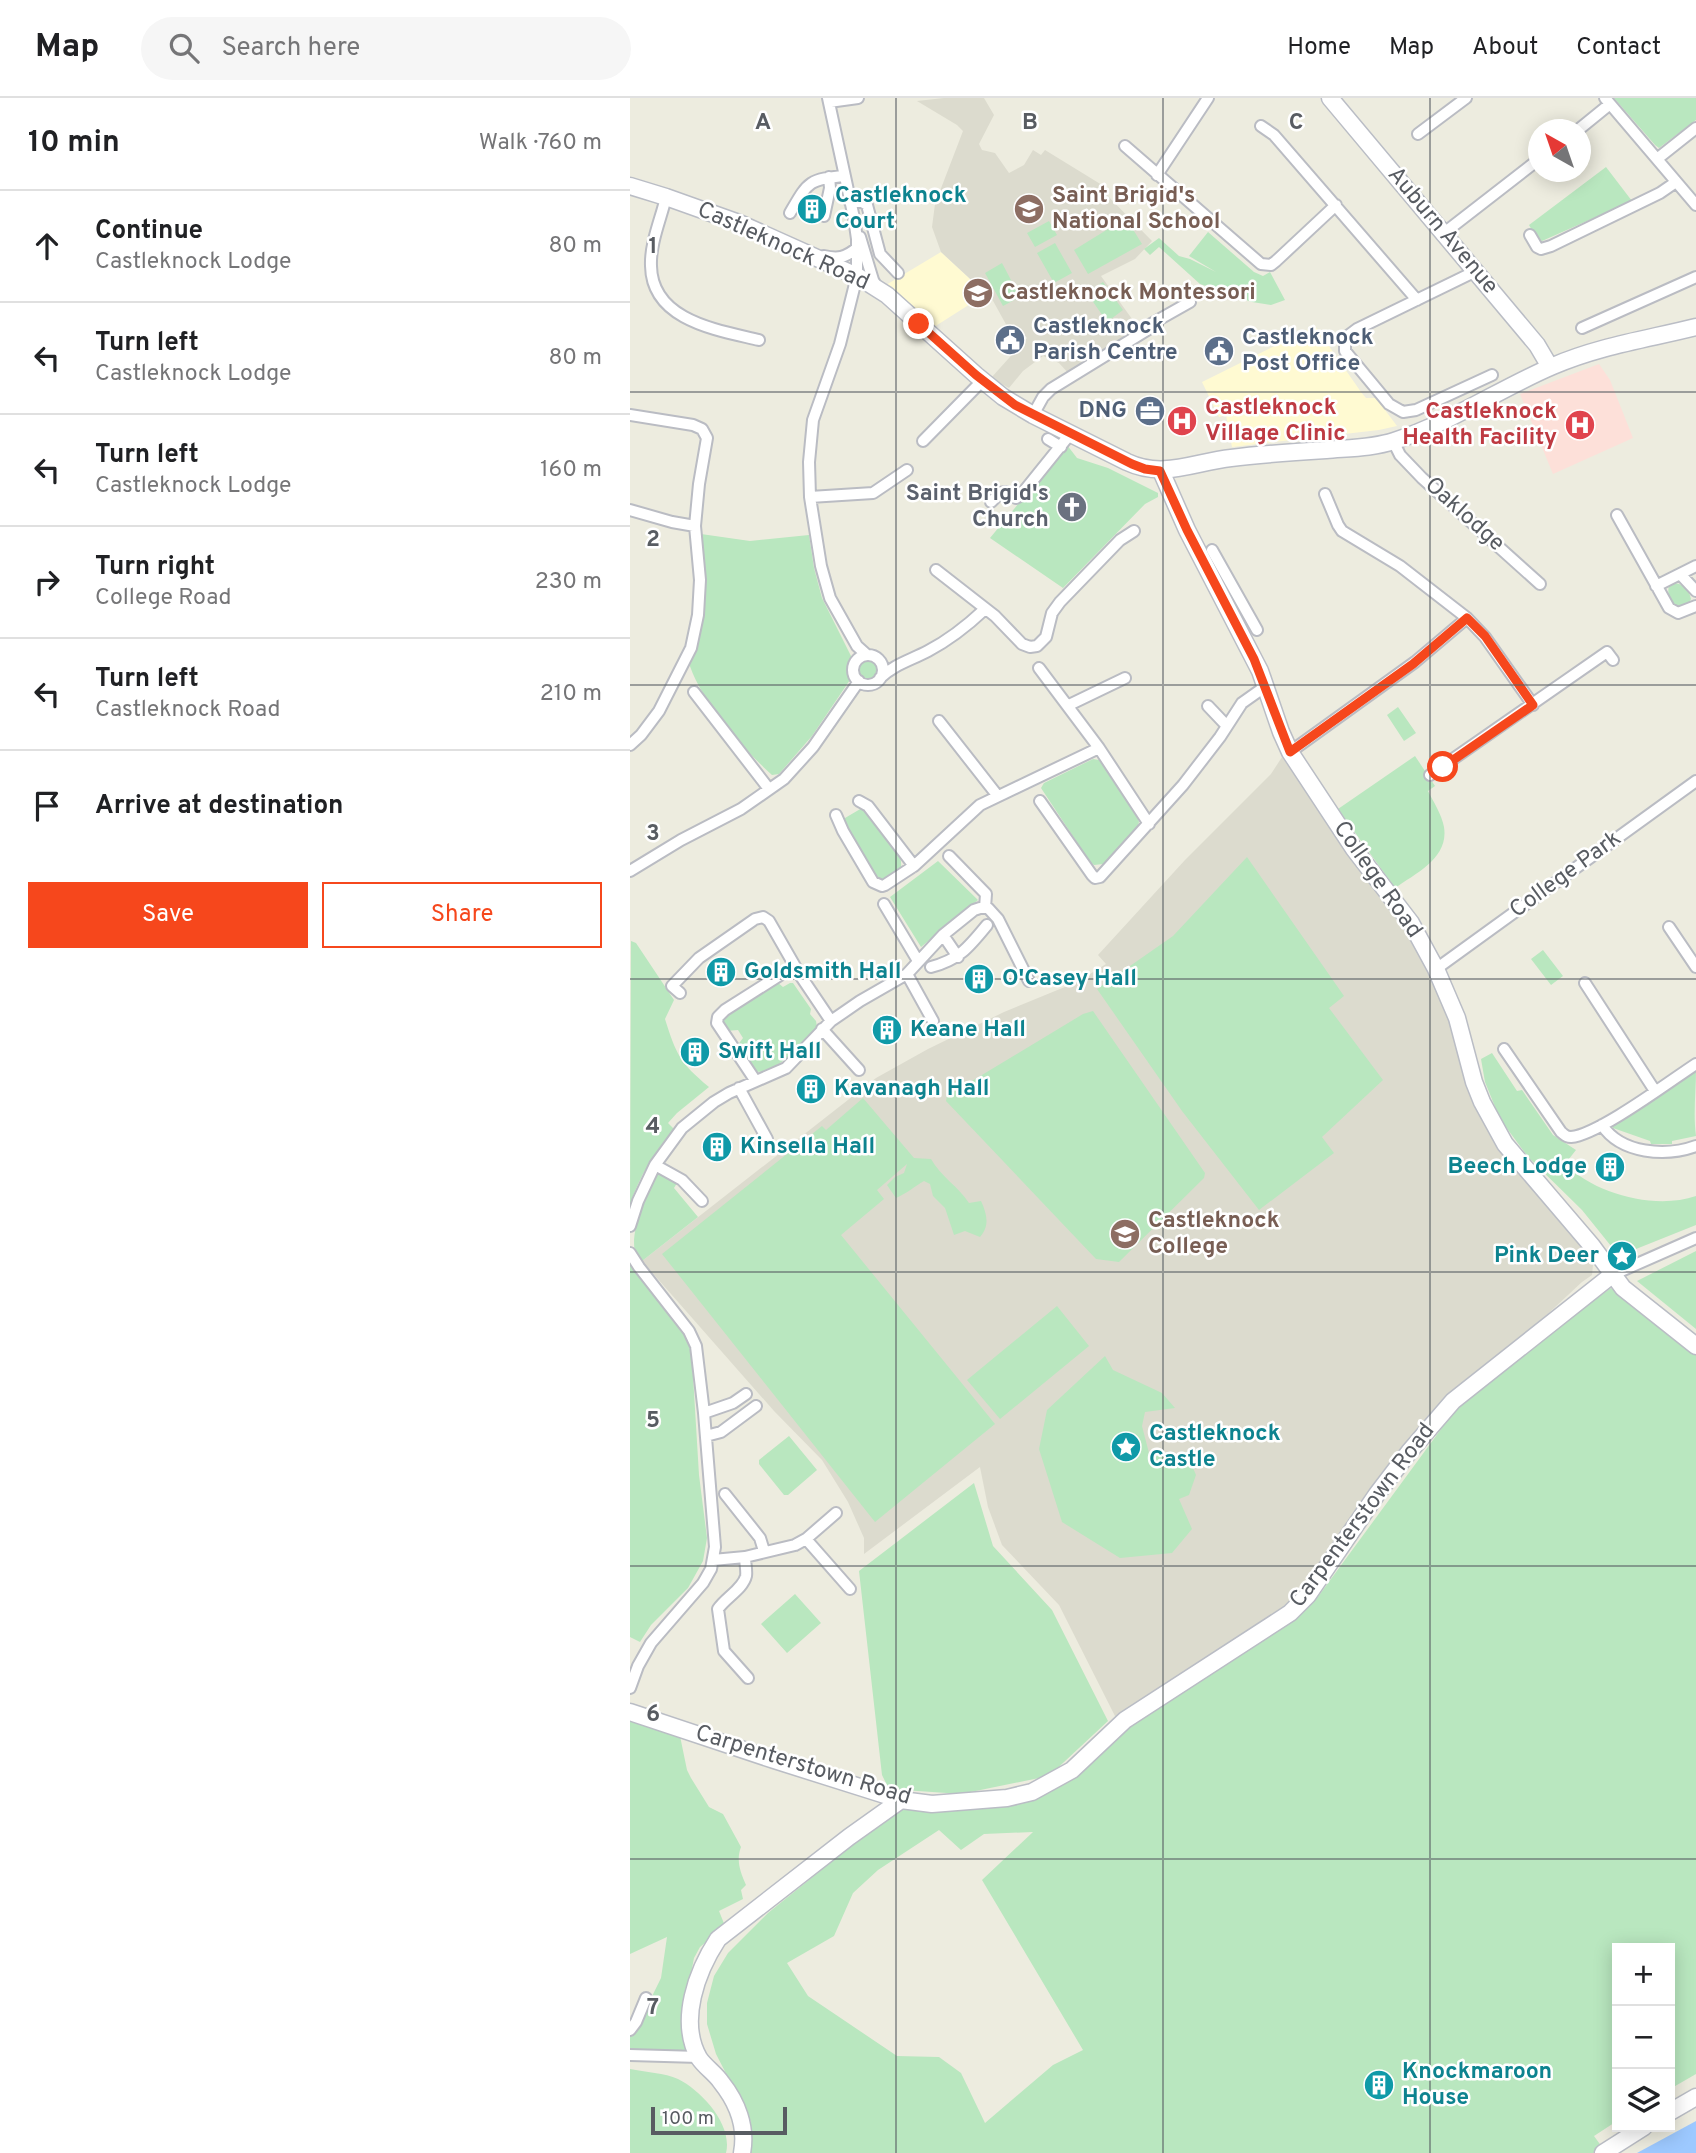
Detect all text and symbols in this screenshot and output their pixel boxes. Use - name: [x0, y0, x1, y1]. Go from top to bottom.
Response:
- search box: [141, 17, 631, 80]
- text: Map: [35, 27, 99, 69]
- icon: search: [165, 29, 203, 67]
- text: Search here: [221, 32, 360, 65]
- text: Home: [1287, 33, 1351, 63]
- text: Map: [1389, 33, 1434, 63]
- text: About: [1472, 33, 1538, 63]
- text: Contact: [1576, 33, 1661, 63]
- text: A: [755, 109, 771, 138]
- text: B: [1022, 109, 1038, 138]
- text: C: [1289, 109, 1303, 138]
- north arrow: [1528, 119, 1591, 182]
- text: 10 min: [28, 125, 120, 162]
- text: Walk · 760 m: [479, 129, 602, 158]
- street label: Auburn Avenue: [1380, 161, 1504, 301]
- place label: Castleknock Court: [835, 182, 967, 237]
- place label: Saint Brigid's National School: [1052, 182, 1221, 237]
- building icon: Castleknock Court: [795, 192, 829, 226]
- school or university icon: Saint Brigid's National School: [1012, 192, 1046, 226]
- street label: Castleknock Road: [692, 196, 874, 298]
- text: Continue: [95, 215, 203, 248]
- icon: ahead: [28, 227, 66, 265]
- text: 80 m: [549, 232, 602, 261]
- text: 1: [648, 233, 658, 262]
- text: Castleknock Lodge: [95, 248, 291, 277]
- school or university icon: Castleknock Montessori: [961, 276, 995, 310]
- place label: Castleknock Montessori: [1001, 279, 1256, 308]
- route end: [903, 308, 934, 339]
- place label: Castleknock Parish Centre: [1033, 313, 1177, 368]
- public building icon: Castleknock Parish Centre: [993, 323, 1027, 357]
- place label: Castleknock Post Office: [1242, 324, 1374, 379]
- text: Turn left: [95, 327, 199, 360]
- public building icon: Castleknock Post Office: [1202, 334, 1236, 368]
- icon: left: [28, 339, 66, 377]
- text: 80 m: [549, 344, 602, 373]
- text: Castleknock Lodge: [95, 360, 291, 389]
- office icon: DNG: [1133, 394, 1167, 428]
- place label: Castleknock Village Clinic: [1205, 394, 1346, 449]
- place label: DNG: [1079, 397, 1127, 426]
- place label: Castleknock Health Facility: [1402, 398, 1557, 453]
- hospital icon: Castleknock Village Clinic: [1165, 404, 1199, 438]
- hospital icon: Castleknock Health Facility: [1563, 408, 1597, 442]
- text: Turn left: [95, 439, 199, 472]
- icon: left: [28, 451, 66, 489]
- text: 160 m: [540, 456, 602, 485]
- street label: Oaklodge: [1418, 471, 1510, 559]
- text: Castleknock Lodge: [95, 472, 291, 501]
- place label: Saint Brigid's Church: [906, 480, 1049, 535]
- church icon: Saint Brigid's Church: [1055, 490, 1089, 524]
- text: 2: [646, 526, 660, 555]
- text: Turn right: [95, 551, 215, 584]
- icon: right: [28, 563, 66, 601]
- text: 230 m: [535, 568, 602, 597]
- text: College Road: [95, 584, 232, 613]
- text: Turn left: [95, 663, 199, 696]
- icon: left: [28, 675, 66, 713]
- text: 210 m: [540, 680, 602, 709]
- text: Castleknock Road: [95, 696, 280, 725]
- route start: [1427, 751, 1458, 782]
- icon: arrive: [28, 787, 66, 825]
- text: Arrive at destination: [95, 790, 343, 823]
- street label: College Road: [1326, 816, 1428, 944]
- text: 3: [646, 820, 660, 849]
- street label: College Park: [1505, 825, 1627, 925]
- button: Save: [28, 882, 308, 948]
- button: Share: [322, 882, 602, 948]
- building icon: Goldsmith Hall: [704, 955, 738, 989]
- place label: Goldsmith Hall: [744, 958, 901, 987]
- building icon: O'Casey Hall: [962, 962, 996, 996]
- place label: O'Casey Hall: [1002, 965, 1137, 994]
- building icon: Keane Hall: [870, 1013, 904, 1047]
- place label: Keane Hall: [910, 1016, 1026, 1045]
- building icon: Swift Hall: [678, 1035, 712, 1069]
- place label: Swift Hall: [718, 1038, 822, 1067]
- building icon: Kavanagh Hall: [794, 1072, 828, 1106]
- place label: Kavanagh Hall: [834, 1075, 990, 1104]
- text: 4: [646, 1113, 660, 1142]
- building icon: Kinsella Hall: [700, 1130, 734, 1164]
- place label: Kinsella Hall: [740, 1133, 875, 1162]
- building icon: Beech Lodge: [1593, 1150, 1627, 1184]
- place label: Beech Lodge: [1447, 1153, 1587, 1182]
- place label: Castleknock College: [1148, 1207, 1280, 1262]
- school or university icon: Castleknock College: [1108, 1217, 1142, 1251]
- place icon: Pink Deer: [1605, 1239, 1639, 1273]
- place label: Pink Deer: [1494, 1242, 1599, 1271]
- text: 5: [646, 1407, 660, 1436]
- street label: Carpenterstown Road: [1284, 1418, 1442, 1614]
- place label: Castleknock Castle: [1149, 1420, 1281, 1475]
- place icon: Castleknock Castle: [1109, 1430, 1143, 1464]
- text: 6: [646, 1701, 660, 1730]
- street label: Carpenterstown Road: [692, 1719, 914, 1813]
- map controls: [1612, 1943, 1675, 2132]
- button: +: [1612, 1943, 1675, 2006]
- text: 7: [647, 1994, 659, 2023]
- button: −: [1612, 2006, 1675, 2069]
- place label: Knockmaroon House: [1402, 2058, 1552, 2113]
- building icon: Knockmaroon House: [1362, 2068, 1396, 2102]
- button: layers: [1612, 2069, 1675, 2132]
- scale bar: [651, 2104, 788, 2136]
- text: 100 m: [662, 2107, 714, 2131]

